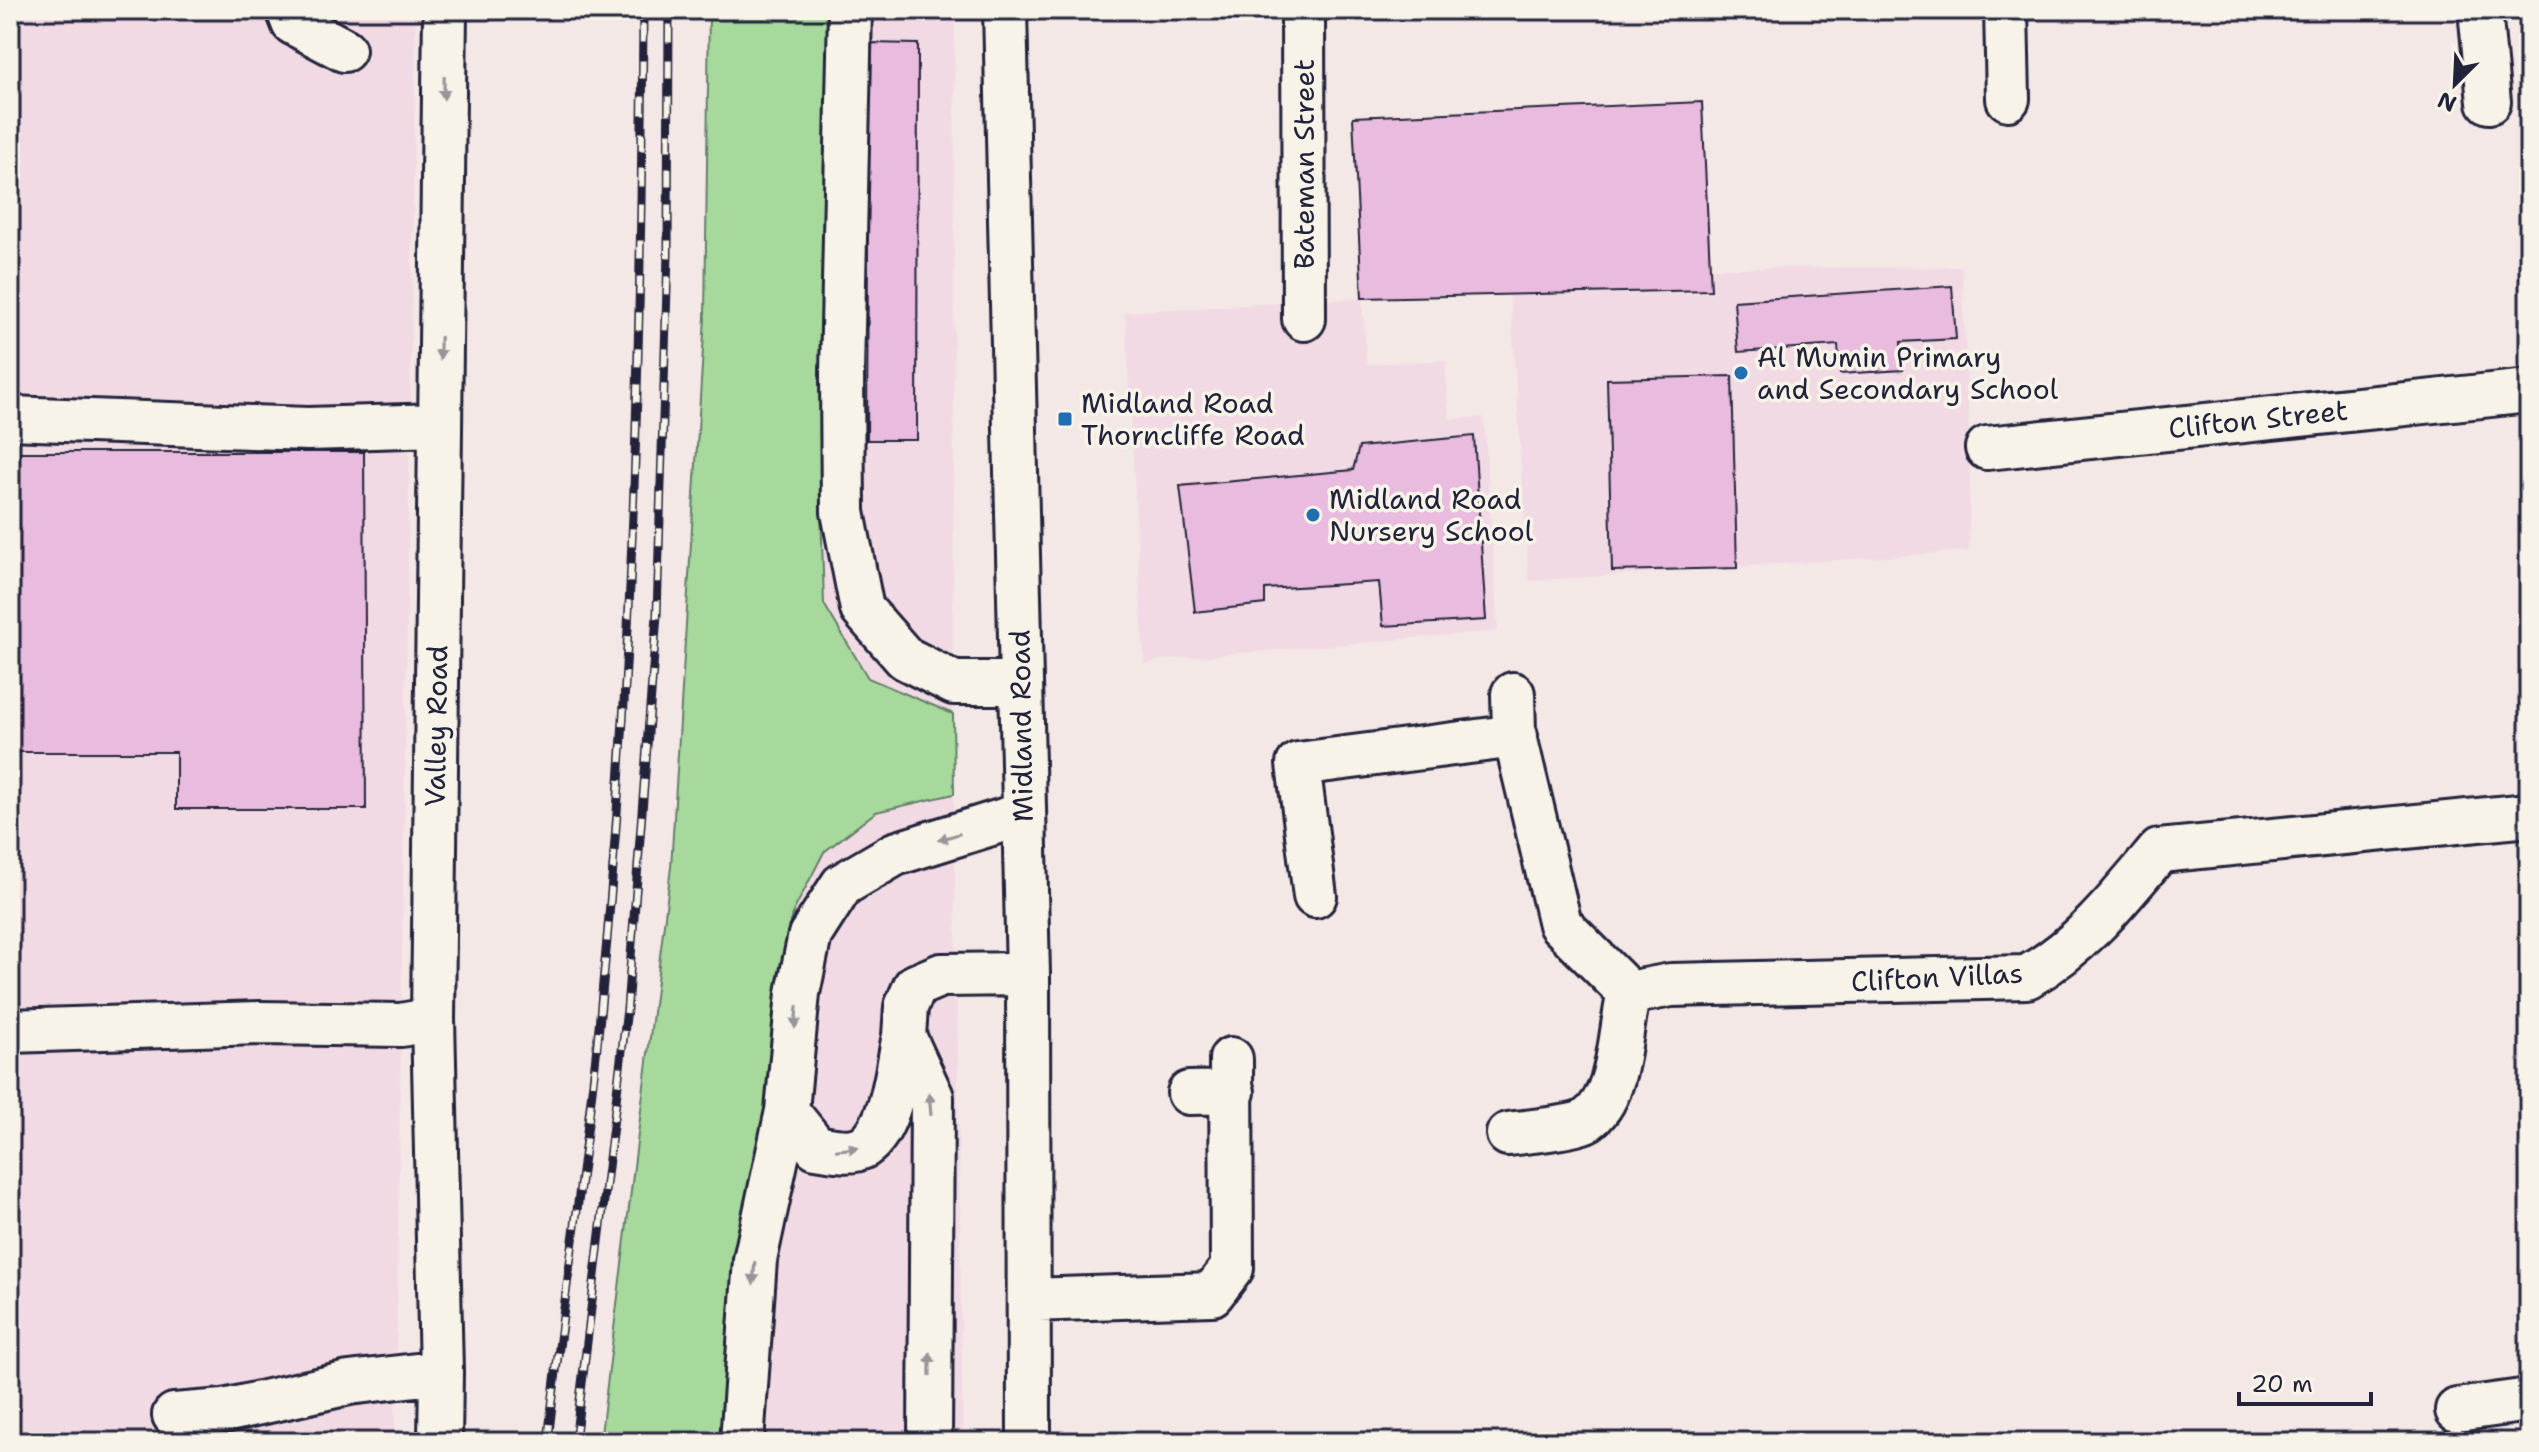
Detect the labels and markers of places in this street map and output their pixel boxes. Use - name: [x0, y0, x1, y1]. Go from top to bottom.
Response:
- place label: Al Mumin Primary and Secondary School: [1757, 338, 2059, 408]
- marker: Al Mumin Primary and Secondary School: [1732, 364, 1750, 382]
- place label: Midland Road Thorncliffe Road: [1081, 384, 1305, 454]
- marker: Midland Road Thorncliffe Road: [1056, 410, 1074, 428]
- place label: Midland Road Nursery School: [1329, 480, 1534, 550]
- marker: Midland Road Nursery School: [1304, 506, 1322, 524]

